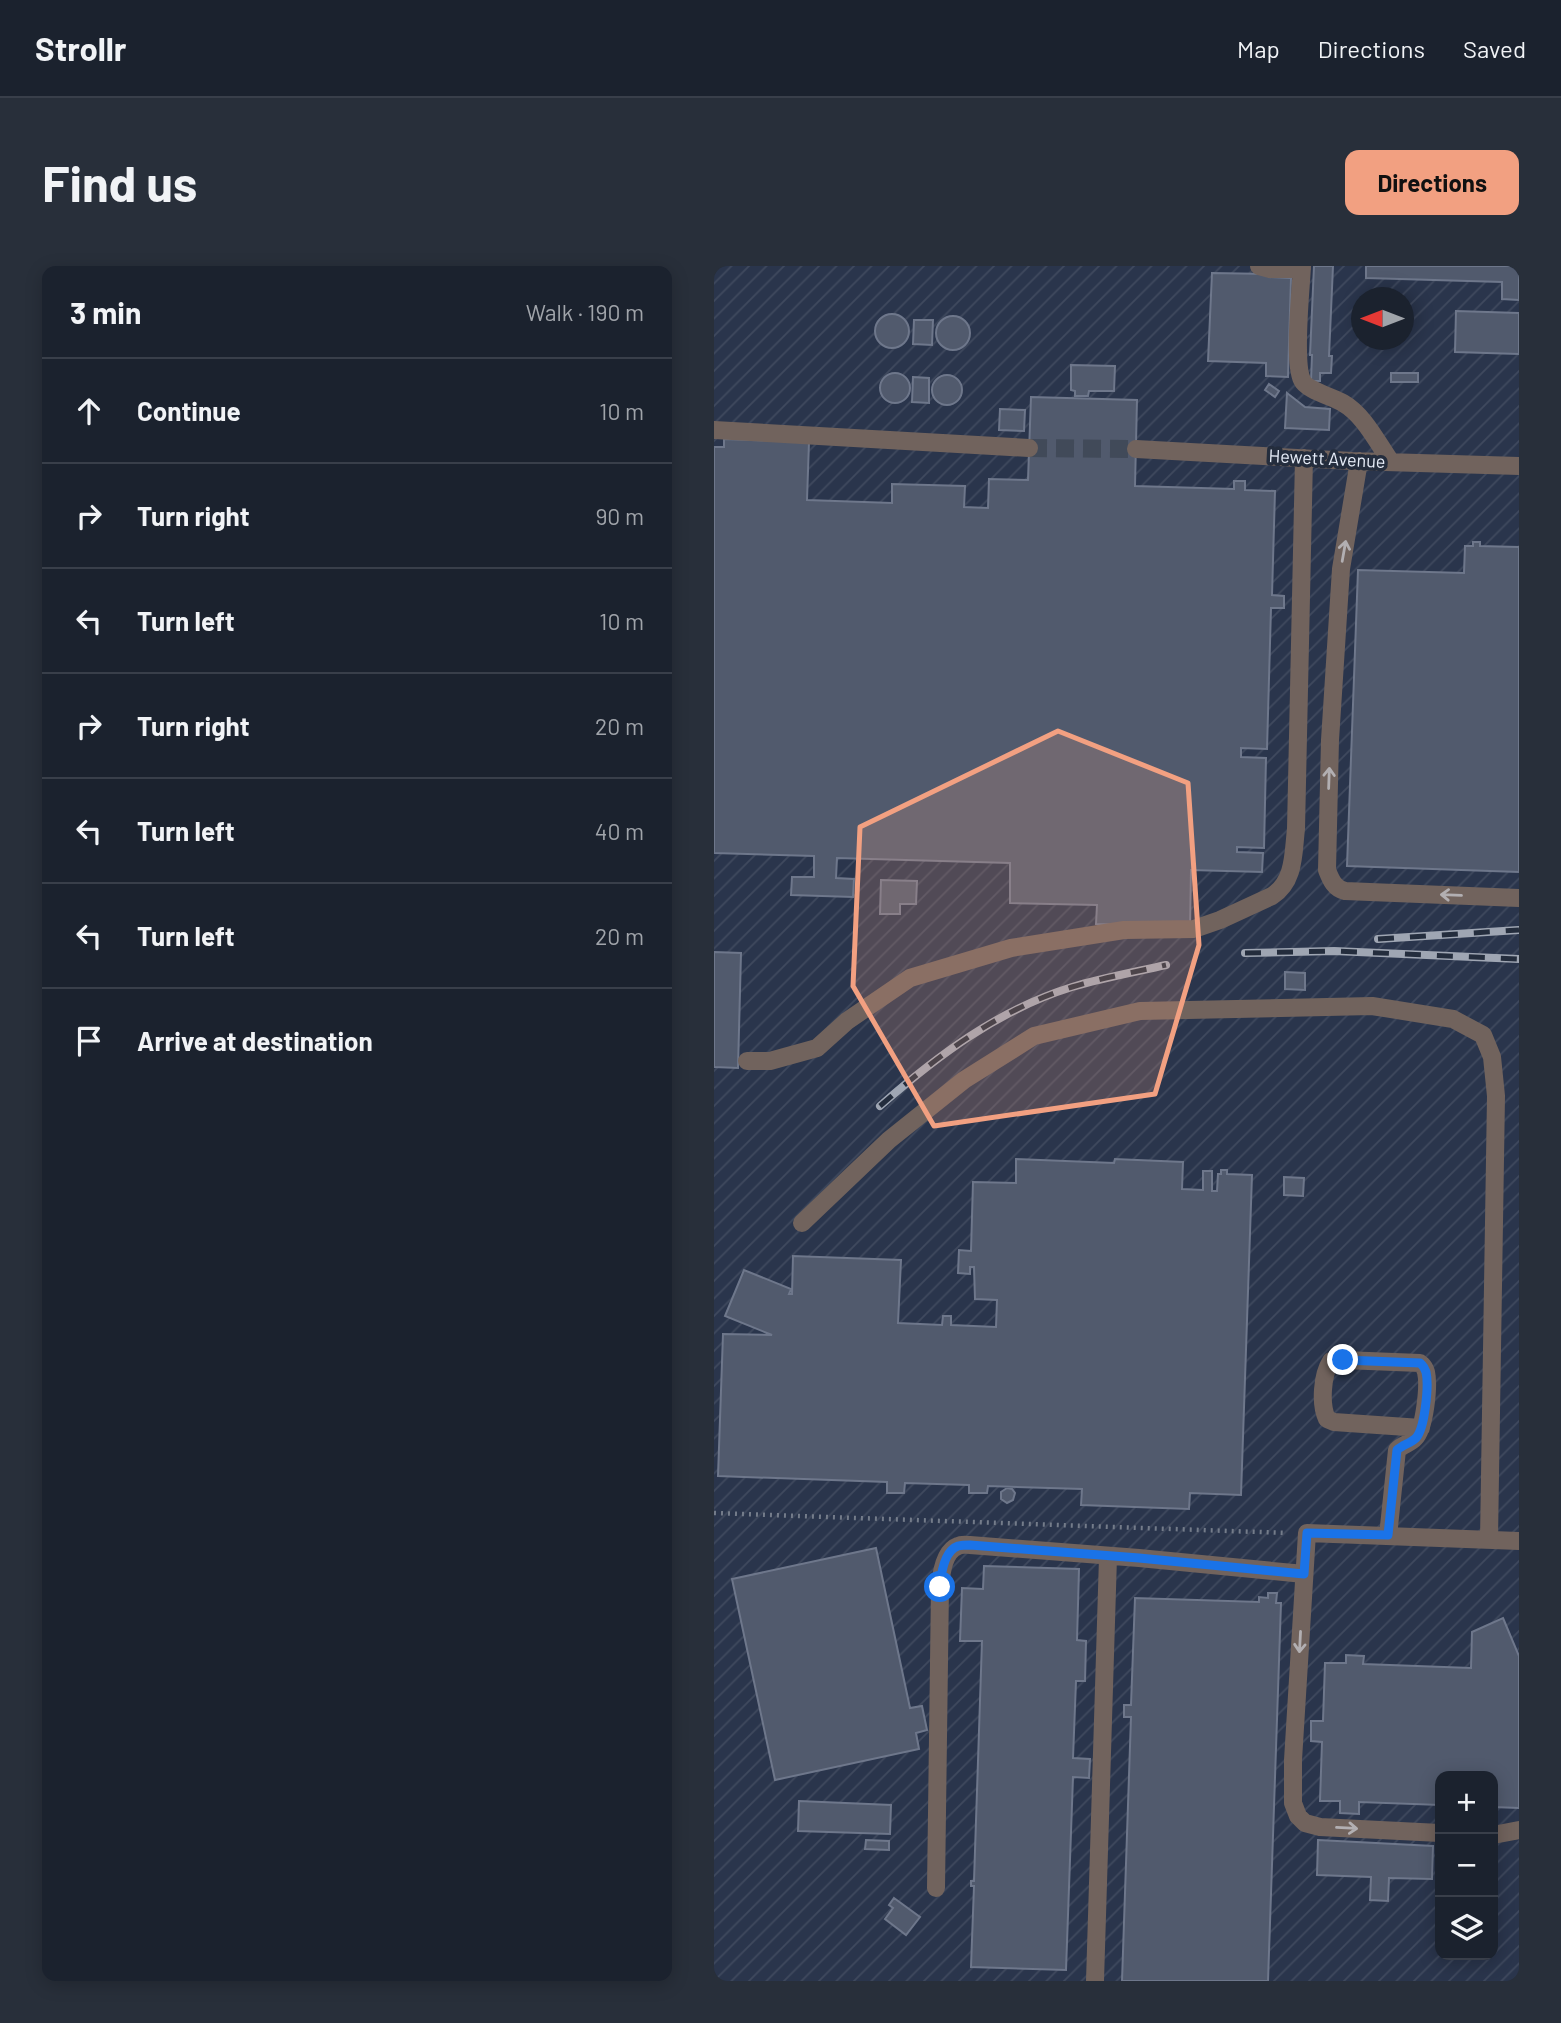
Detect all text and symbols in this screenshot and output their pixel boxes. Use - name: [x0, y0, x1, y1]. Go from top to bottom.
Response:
- text: Strollr: [35, 28, 127, 68]
- text: Map: [1237, 34, 1280, 63]
- text: Directions: [1318, 34, 1425, 63]
- text: Saved: [1463, 34, 1526, 63]
- button: Directions: [1345, 150, 1519, 215]
- text: Find us: [42, 153, 197, 212]
- north arrow: [1351, 287, 1414, 350]
- text: 3 min: [70, 294, 141, 330]
- text: Walk · 190 m: [526, 298, 644, 326]
- icon: ahead: [70, 392, 108, 430]
- text: Continue: [137, 395, 241, 426]
- text: 10 m: [599, 397, 644, 425]
- street label: Hewett Avenue: [1268, 444, 1386, 472]
- icon: right: [70, 497, 108, 535]
- text: Turn right: [137, 500, 250, 531]
- text: 90 m: [595, 502, 644, 530]
- one-way arrow: [1338, 540, 1351, 563]
- icon: left: [70, 602, 108, 640]
- text: Turn left: [137, 605, 235, 636]
- text: 10 m: [599, 607, 644, 635]
- icon: right: [70, 707, 108, 745]
- text: Turn right: [137, 710, 250, 741]
- text: 20 m: [595, 712, 644, 740]
- one-way arrow: [1322, 767, 1336, 790]
- icon: left: [70, 812, 108, 850]
- text: Turn left: [137, 815, 235, 846]
- text: 40 m: [595, 817, 644, 845]
- one-way arrow: [1440, 889, 1463, 902]
- icon: left: [70, 917, 108, 955]
- text: Turn left: [137, 920, 235, 951]
- text: 20 m: [595, 922, 644, 950]
- icon: arrive: [70, 1022, 108, 1060]
- text: Arrive at destination: [137, 1025, 373, 1056]
- route end: [1327, 1344, 1358, 1375]
- route start: [924, 1571, 955, 1602]
- one-way arrow: [1293, 1630, 1306, 1653]
- map controls: [1435, 1771, 1498, 1960]
- button: +: [1435, 1771, 1498, 1834]
- one-way arrow: [1335, 1822, 1358, 1835]
- button: −: [1435, 1834, 1498, 1897]
- button: layers: [1435, 1897, 1498, 1960]

